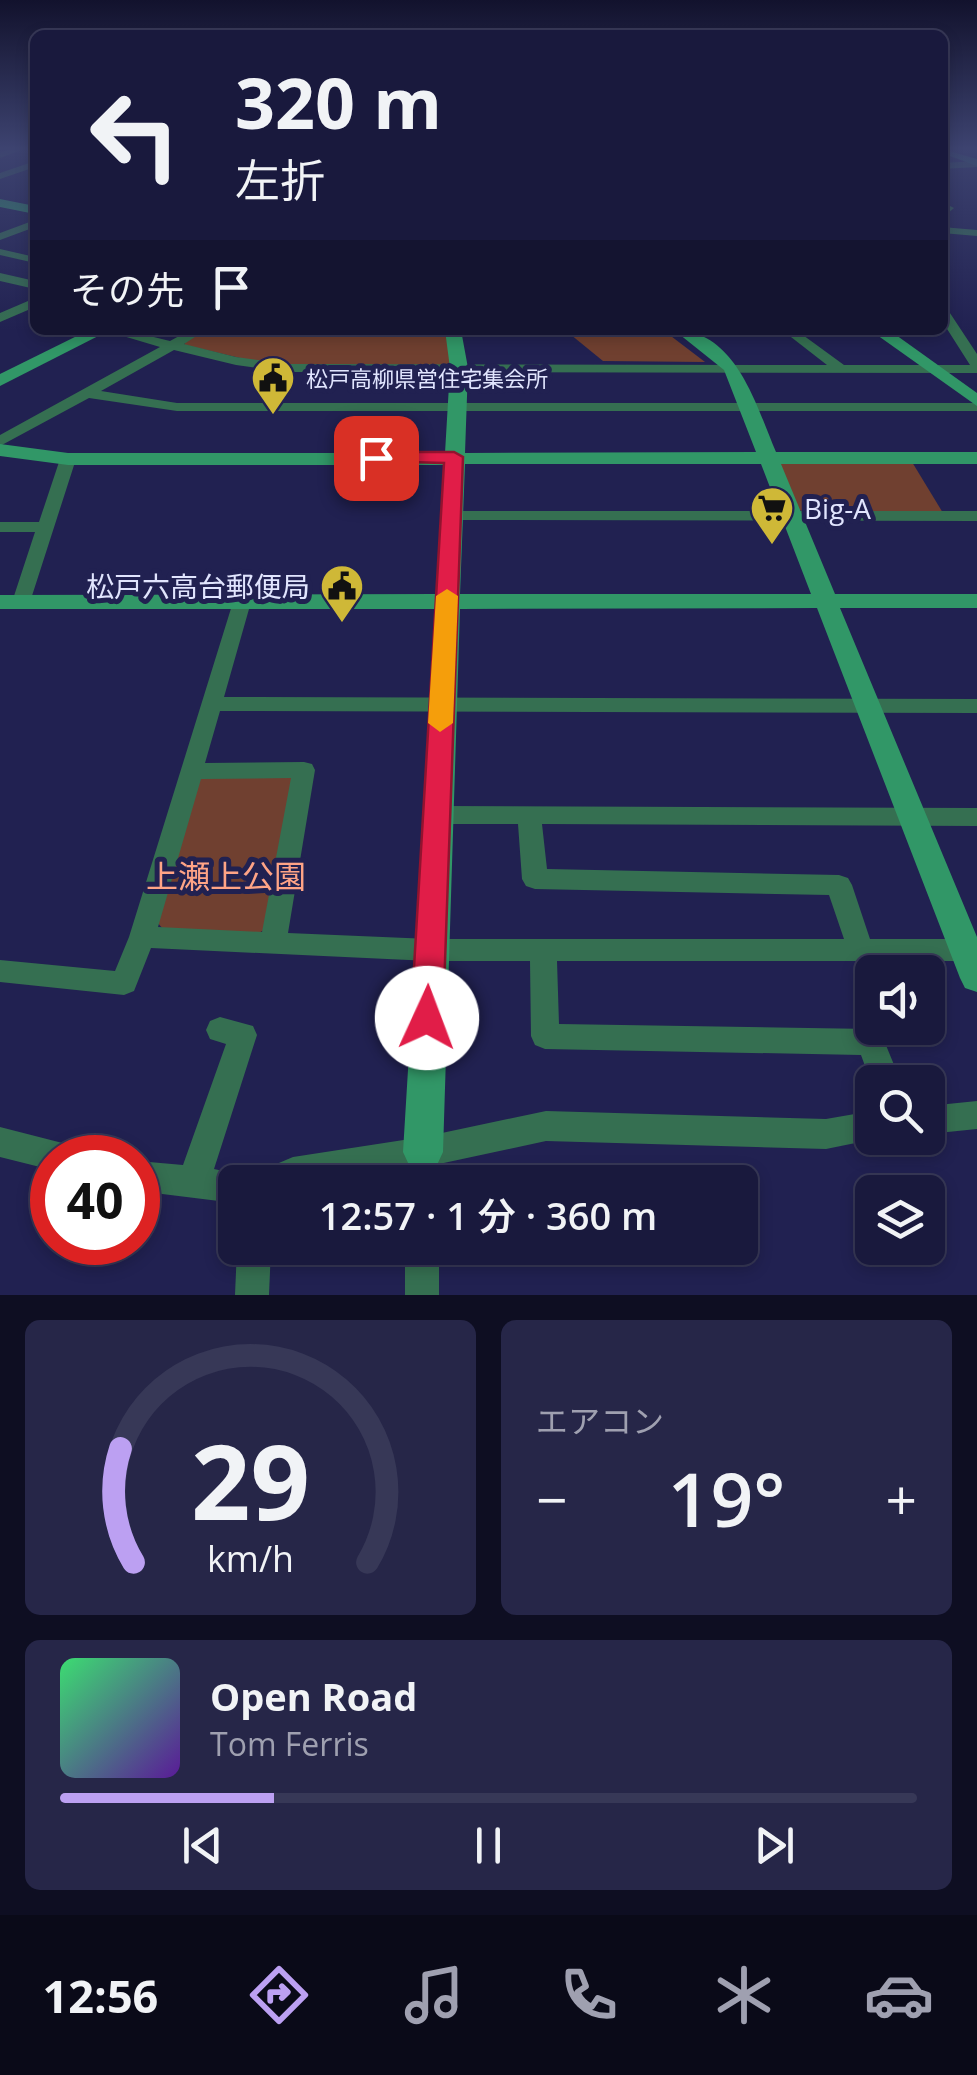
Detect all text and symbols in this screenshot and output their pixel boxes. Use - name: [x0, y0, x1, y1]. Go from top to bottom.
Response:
- text: 320 m: [235, 54, 442, 150]
- icon: left: [70, 70, 200, 200]
- text: 左折: [235, 149, 325, 210]
- icon: arrive: [204, 260, 259, 315]
- text: その先: [70, 263, 184, 315]
- public building icon: 松戸高柳県営住宅集会所: [250, 355, 296, 416]
- place label: 松戸高柳県営住宅集会所: [306, 363, 548, 393]
- pin: [334, 416, 419, 501]
- icon: arrive: [349, 431, 404, 486]
- supermarket icon: Big-A: [749, 485, 795, 546]
- place label: Big-A: [804, 489, 871, 527]
- public building icon: 松戸六高台郵便局: [319, 563, 365, 624]
- place label: 松戸六高台郵便局: [86, 567, 310, 605]
- park label: 上瀬上公園: [146, 854, 306, 897]
- map controls: [855, 955, 945, 1265]
- button: sound: [855, 955, 945, 1045]
- position arrow: [375, 966, 479, 1070]
- button: search: [855, 1065, 945, 1155]
- speed limit sign: 40: [30, 1135, 160, 1265]
- button: layers: [855, 1175, 945, 1265]
- text: 12:57 · 1 分 · 360 m: [319, 1189, 657, 1241]
- text: エアコン: [536, 1399, 664, 1442]
- text: 29: [191, 1409, 310, 1550]
- text: 19°: [668, 1447, 785, 1549]
- text: −: [536, 1461, 567, 1536]
- text: +: [886, 1461, 917, 1536]
- text: km/h: [207, 1534, 294, 1582]
- text: Open Road: [210, 1670, 417, 1722]
- text: Tom Ferris: [210, 1722, 369, 1765]
- icon: previous: [175, 1818, 230, 1873]
- icon: pause: [461, 1818, 516, 1873]
- icon: next: [747, 1818, 802, 1873]
- icon: directions: [244, 1960, 314, 2030]
- icon: music: [399, 1960, 469, 2030]
- icon: phone: [554, 1960, 624, 2030]
- icon: climate: [709, 1960, 779, 2030]
- icon: car: [864, 1960, 934, 2030]
- text: 12:56: [43, 1965, 158, 2026]

